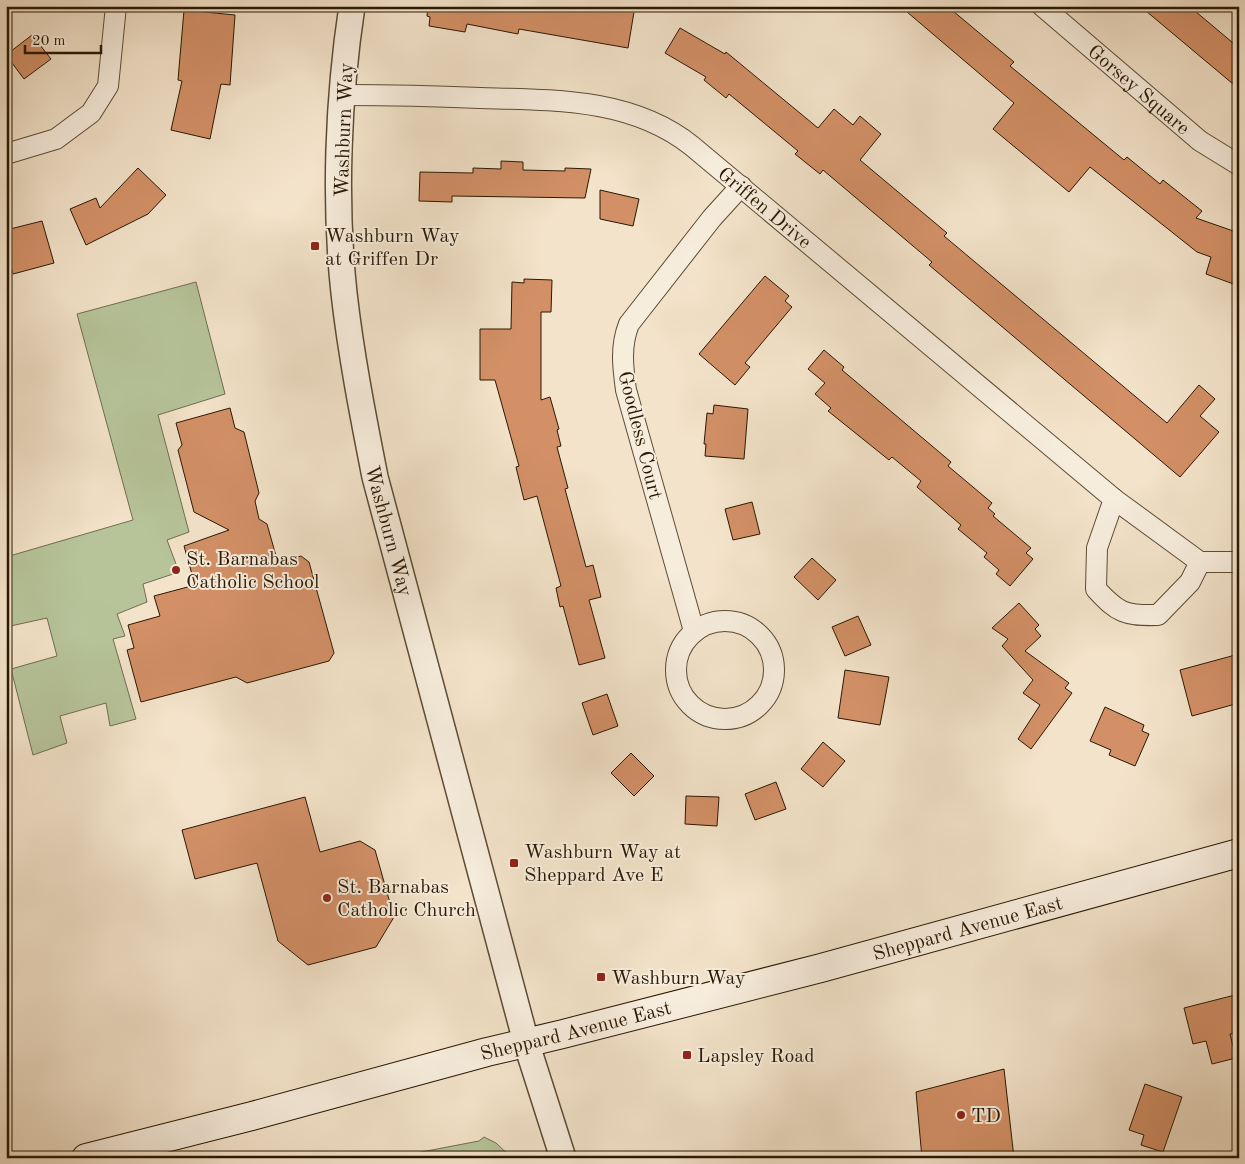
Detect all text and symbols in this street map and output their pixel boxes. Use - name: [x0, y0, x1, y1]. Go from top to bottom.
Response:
- scale bar: [25, 22, 101, 54]
- text: 20 m: [32, 34, 66, 49]
- street label: Gorsey Square: [1083, 42, 1193, 140]
- street label: Washburn Way: [333, 62, 357, 198]
- street label: Griffen Drive: [713, 164, 814, 253]
- place label: Washburn Way at Griffen Dr: [325, 227, 460, 270]
- marker: Washburn Way at Griffen Dr: [309, 240, 321, 252]
- street label: Goodless Court: [613, 369, 665, 502]
- street label: Washburn Way: [361, 464, 415, 599]
- place label: St. Barnabas Catholic School: [186, 550, 319, 593]
- marker: St. Barnabas Catholic School: [170, 564, 182, 576]
- place label: Washburn Way at Sheppard Ave E: [524, 843, 681, 886]
- marker: Washburn Way at Sheppard Ave E: [508, 857, 520, 869]
- place label: St. Barnabas Catholic Church: [337, 878, 476, 921]
- marker: St. Barnabas Catholic Church: [321, 892, 333, 904]
- street label: Sheppard Avenue East: [871, 894, 1065, 965]
- place label: Washburn Way: [611, 969, 746, 989]
- marker: Washburn Way: [595, 971, 607, 983]
- street label: Sheppard Avenue East: [478, 999, 674, 1065]
- place label: Lapsley Road: [697, 1047, 815, 1067]
- marker: Lapsley Road: [681, 1049, 693, 1061]
- place label: TD: [971, 1107, 1001, 1127]
- marker: TD: [955, 1109, 967, 1121]

